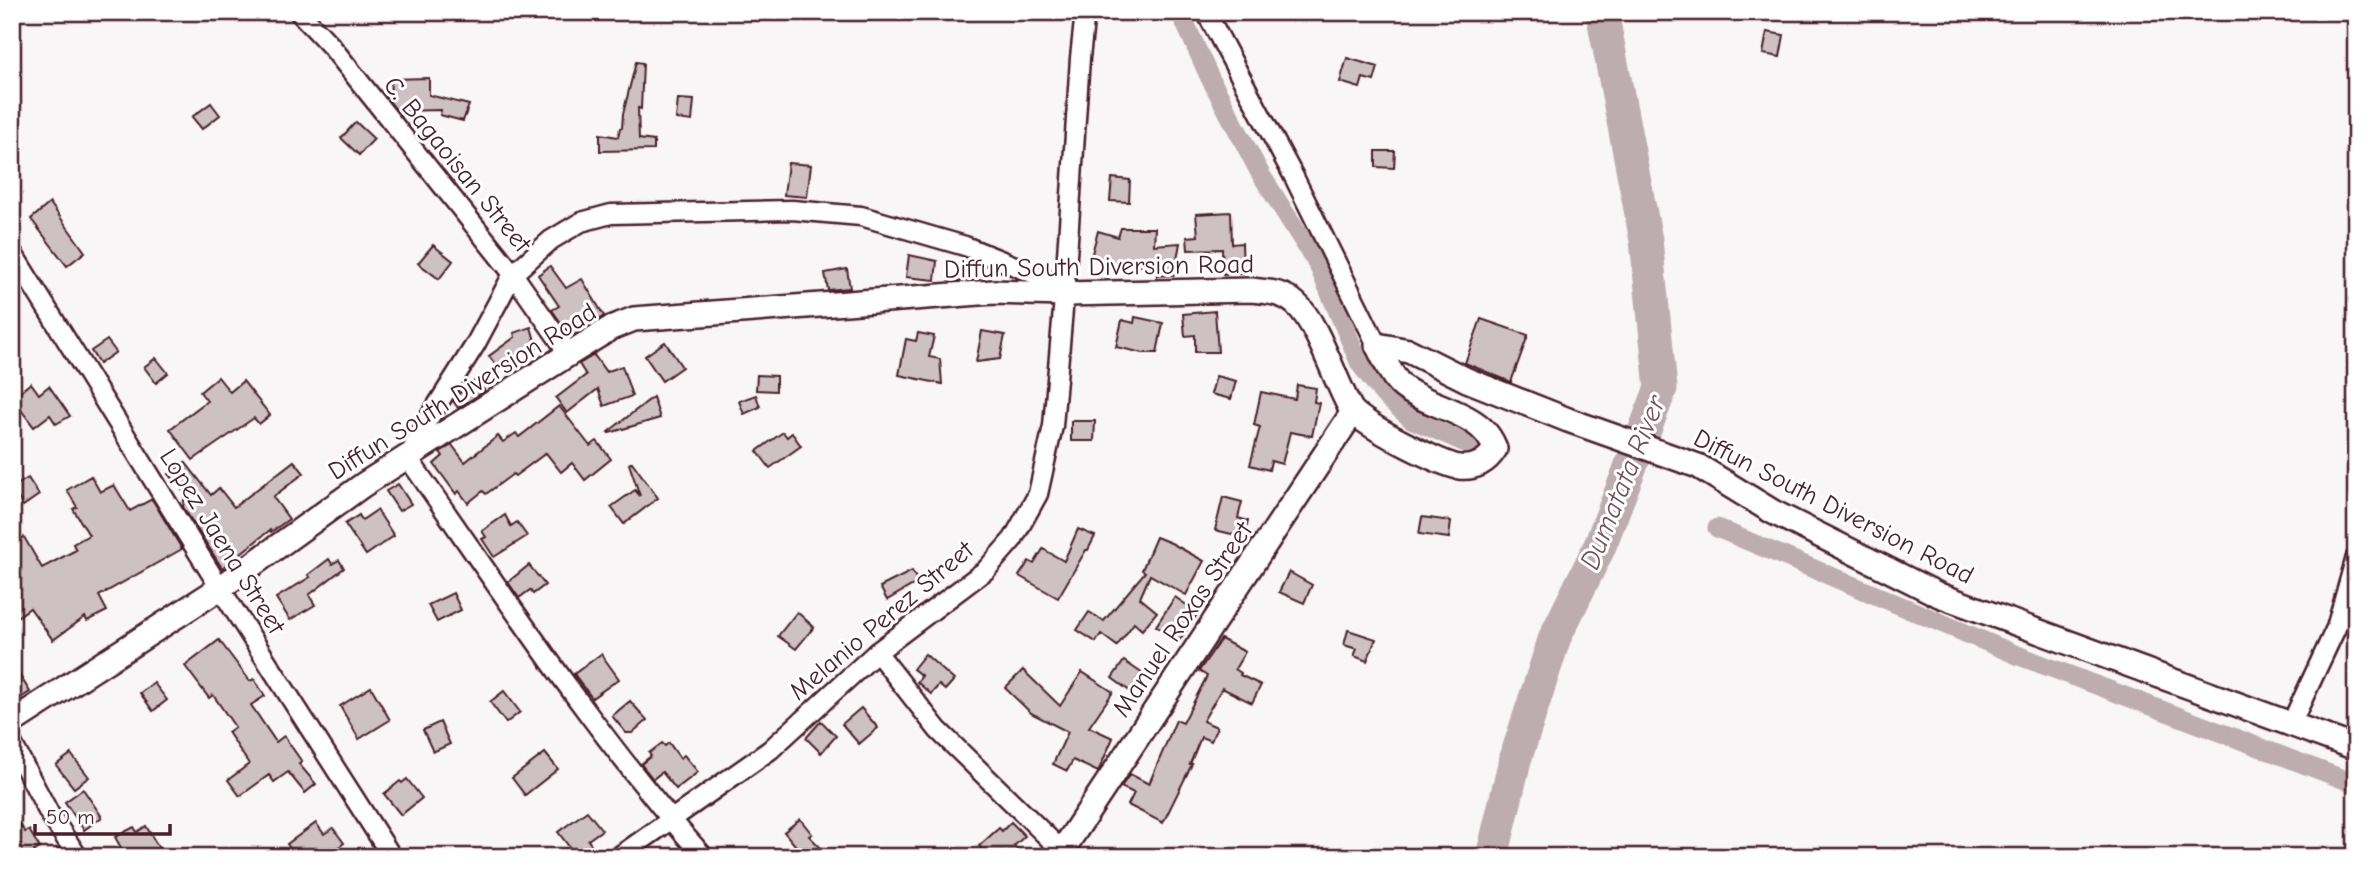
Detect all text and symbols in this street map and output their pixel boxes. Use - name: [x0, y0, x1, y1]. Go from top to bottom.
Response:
- street label: C. Bagaoisan Street: [377, 71, 538, 260]
- street label: Diffun South Diversion Road: [944, 249, 1254, 285]
- street label: Diffun South Diversion Road: [323, 297, 602, 487]
- water label: Dumatata River: [1574, 389, 1673, 574]
- street label: Diffun South Diversion Road: [1689, 423, 1979, 591]
- street label: Lopez Jaena Street: [153, 443, 292, 641]
- street label: Manuel Roxas Street: [1107, 515, 1260, 723]
- street label: Melanio Perez Street: [783, 534, 981, 707]
- scale bar: [35, 792, 170, 836]
- text: 50 m: [46, 805, 95, 829]

